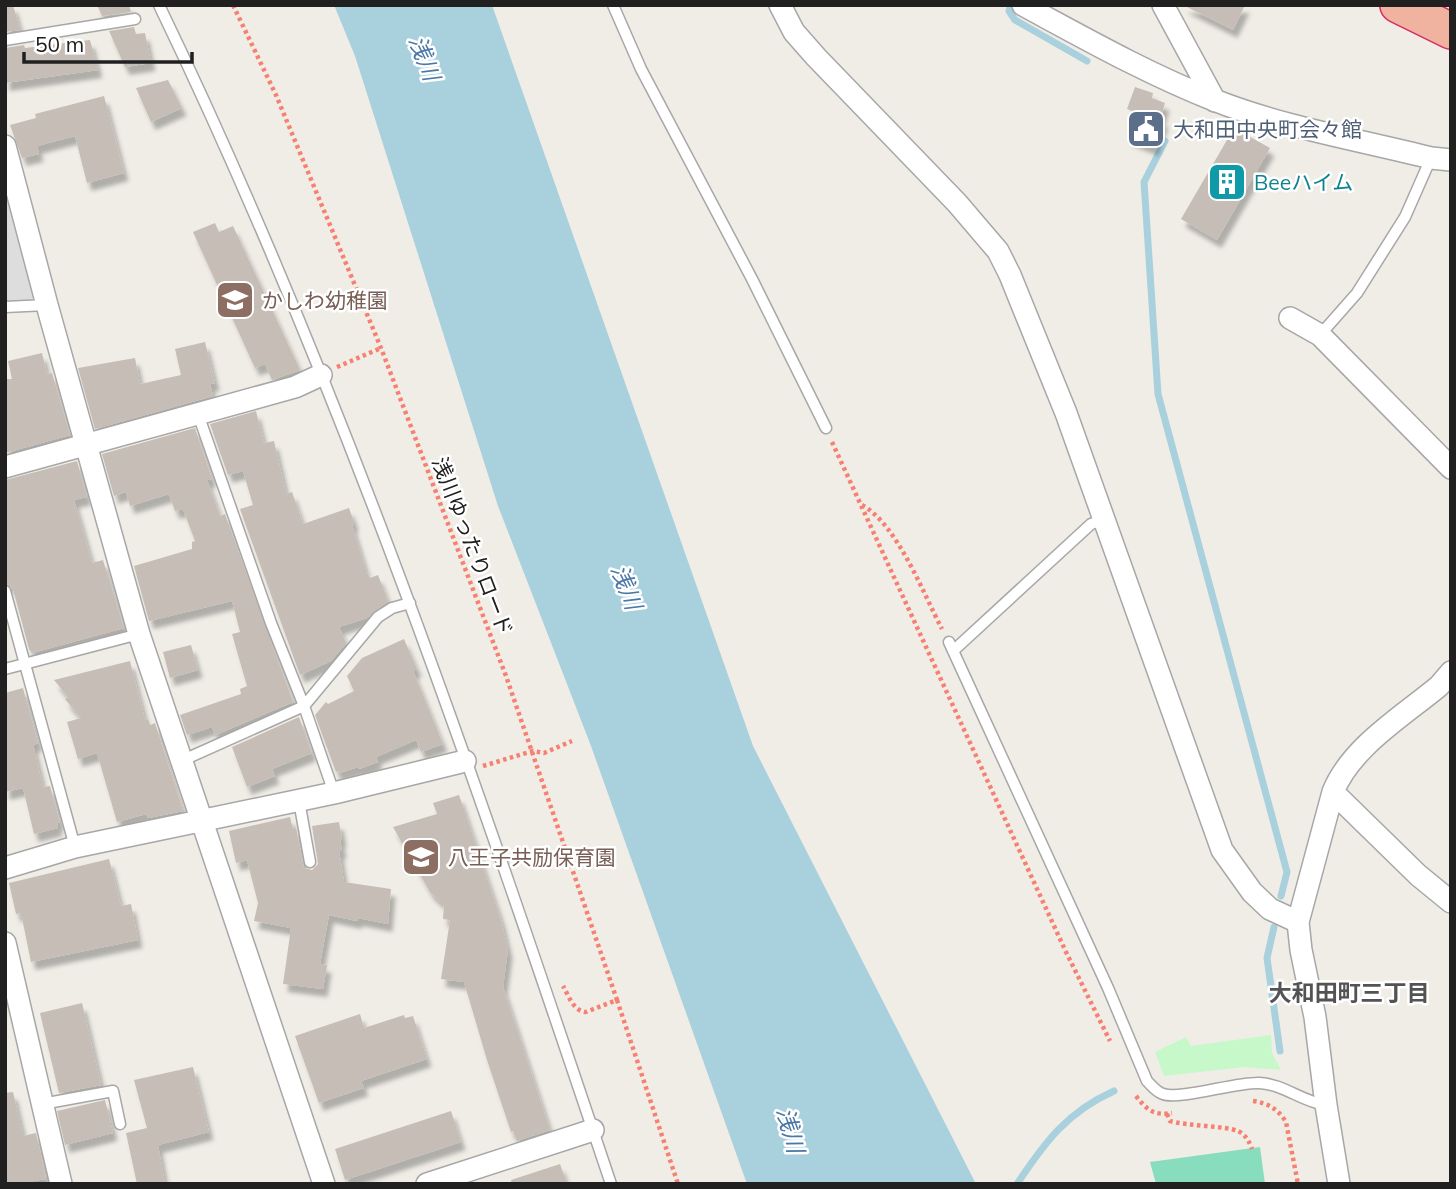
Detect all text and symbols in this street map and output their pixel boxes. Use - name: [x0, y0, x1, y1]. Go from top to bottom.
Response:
- scale bar: [24, 21, 192, 65]
- text: 50 m: [35, 31, 84, 57]
- water label: 浅川: [403, 31, 448, 87]
- public building icon: 大和田中央町会々館: [1125, 108, 1167, 150]
- place label: 大和田中央町会々館: [1173, 116, 1362, 142]
- building icon: Beeハイム: [1206, 161, 1248, 203]
- place label: Beeハイム: [1254, 169, 1353, 195]
- school or university icon: かしわ幼稚園: [214, 279, 256, 321]
- place label: かしわ幼稚園: [262, 287, 388, 313]
- street label: 浅川ゆったりロード: [427, 453, 519, 639]
- water label: 浅川: [605, 560, 650, 616]
- school or university icon: 八王子共励保育園: [400, 836, 442, 878]
- place label: 八王子共励保育園: [448, 844, 616, 870]
- district label: 大和田町三丁目: [1269, 978, 1430, 1007]
- water label: 浅川: [771, 1104, 812, 1159]

